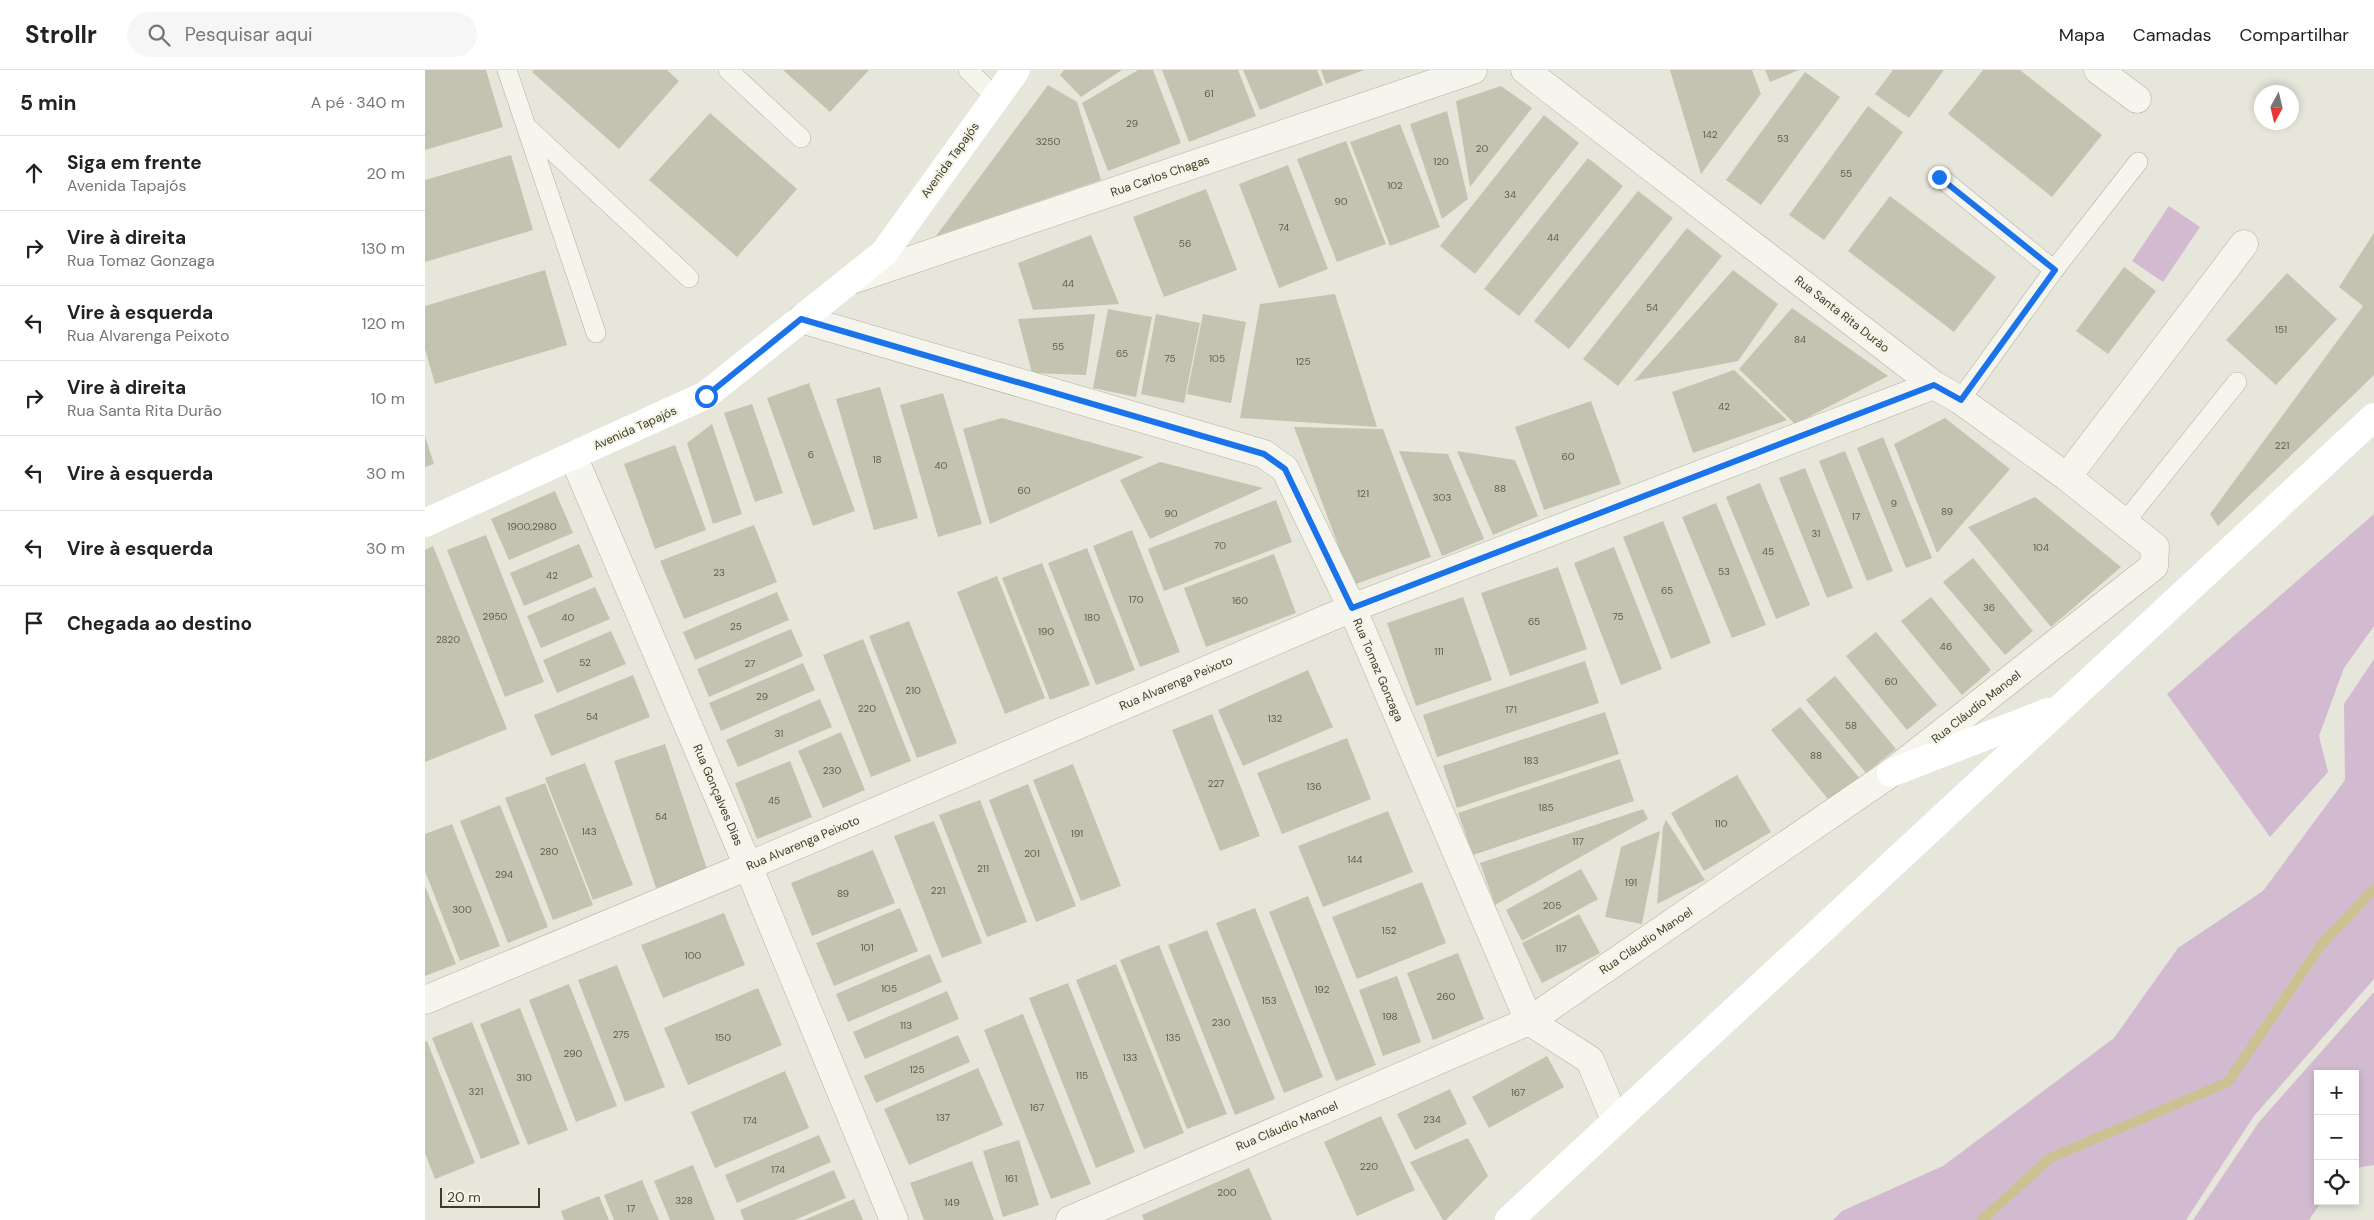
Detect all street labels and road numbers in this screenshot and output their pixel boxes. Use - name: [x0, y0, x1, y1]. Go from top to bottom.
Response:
- street label: Avenida Tapajós: [917, 119, 983, 201]
- street label: Rua Carlos Chagas: [1108, 152, 1212, 200]
- street label: Rua Santa Rita Durão: [1791, 272, 1893, 356]
- street label: Avenida Tapajós: [591, 402, 679, 454]
- street label: Rua Tomaz Gonzaga: [1349, 616, 1407, 724]
- street label: Rua Alvarenga Peixoto: [1117, 652, 1235, 714]
- street label: Rua Cláudio Manoel: [1928, 667, 2024, 747]
- street label: Rua Gonçalves Dias: [689, 742, 747, 848]
- street label: Rua Alvarenga Peixoto: [744, 812, 862, 874]
- street label: Rua Cláudio Manoel: [1596, 904, 1696, 978]
- street label: Rua Cláudio Manoel: [1234, 1097, 1340, 1155]

